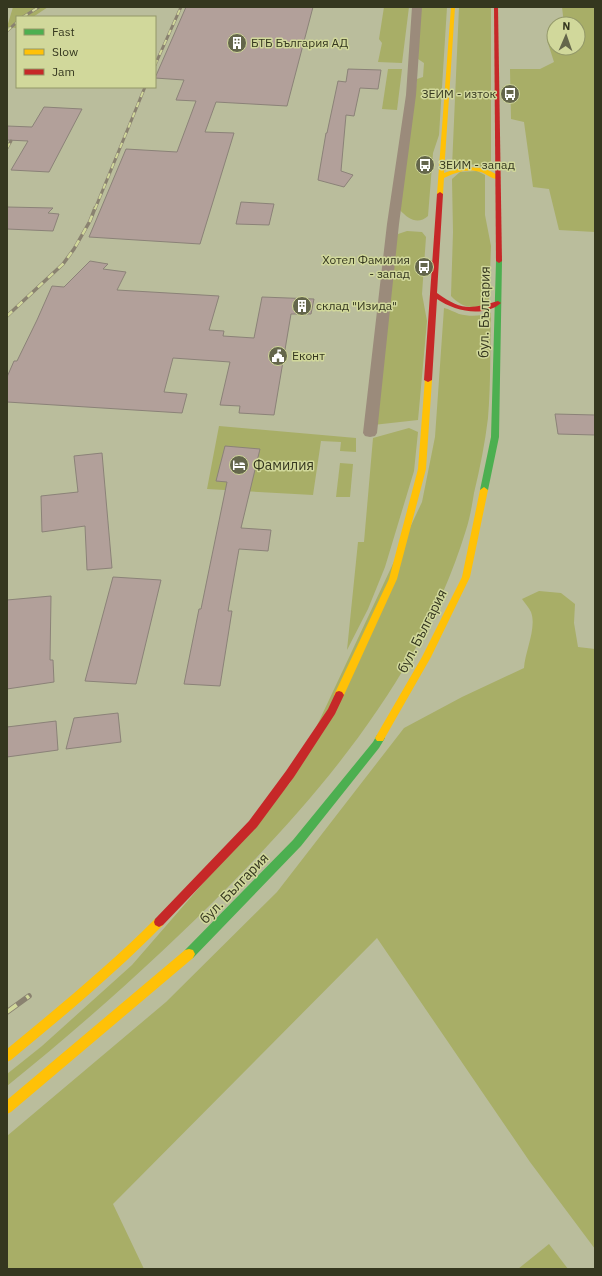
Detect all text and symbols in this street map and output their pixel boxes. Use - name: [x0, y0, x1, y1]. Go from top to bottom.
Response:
- legend: [16, 16, 156, 88]
- north arrow: [546, 16, 586, 56]
- text: N: [562, 19, 571, 33]
- text: Fast: [52, 24, 75, 39]
- building icon: БТБ България АД: [226, 32, 248, 54]
- place label: БТБ България АД: [251, 35, 348, 50]
- text: Slow: [52, 44, 78, 59]
- text: Jam: [52, 64, 75, 79]
- bus stop icon: ЗЕИМ - изток: [499, 83, 521, 105]
- place label: ЗЕИМ - изток: [421, 86, 496, 101]
- bus stop icon: ЗЕИМ - запад: [414, 154, 436, 176]
- place label: ЗЕИМ - запад: [439, 157, 515, 172]
- place label: Хотел Фамилия - запад: [322, 252, 410, 281]
- bus stop icon: Хотел Фамилия - запад: [413, 256, 435, 278]
- street label: бул. България: [474, 266, 494, 358]
- building icon: склад "Изида": [291, 295, 313, 317]
- place label: склад "Изида": [316, 298, 397, 313]
- public building icon: Еконт: [267, 345, 289, 367]
- place label: Еконт: [292, 348, 325, 363]
- hotel icon: Фамилия: [228, 454, 250, 476]
- place label: Фамилия: [253, 456, 314, 474]
- street label: бул. България: [393, 586, 451, 676]
- street label: бул. България: [196, 849, 272, 927]

